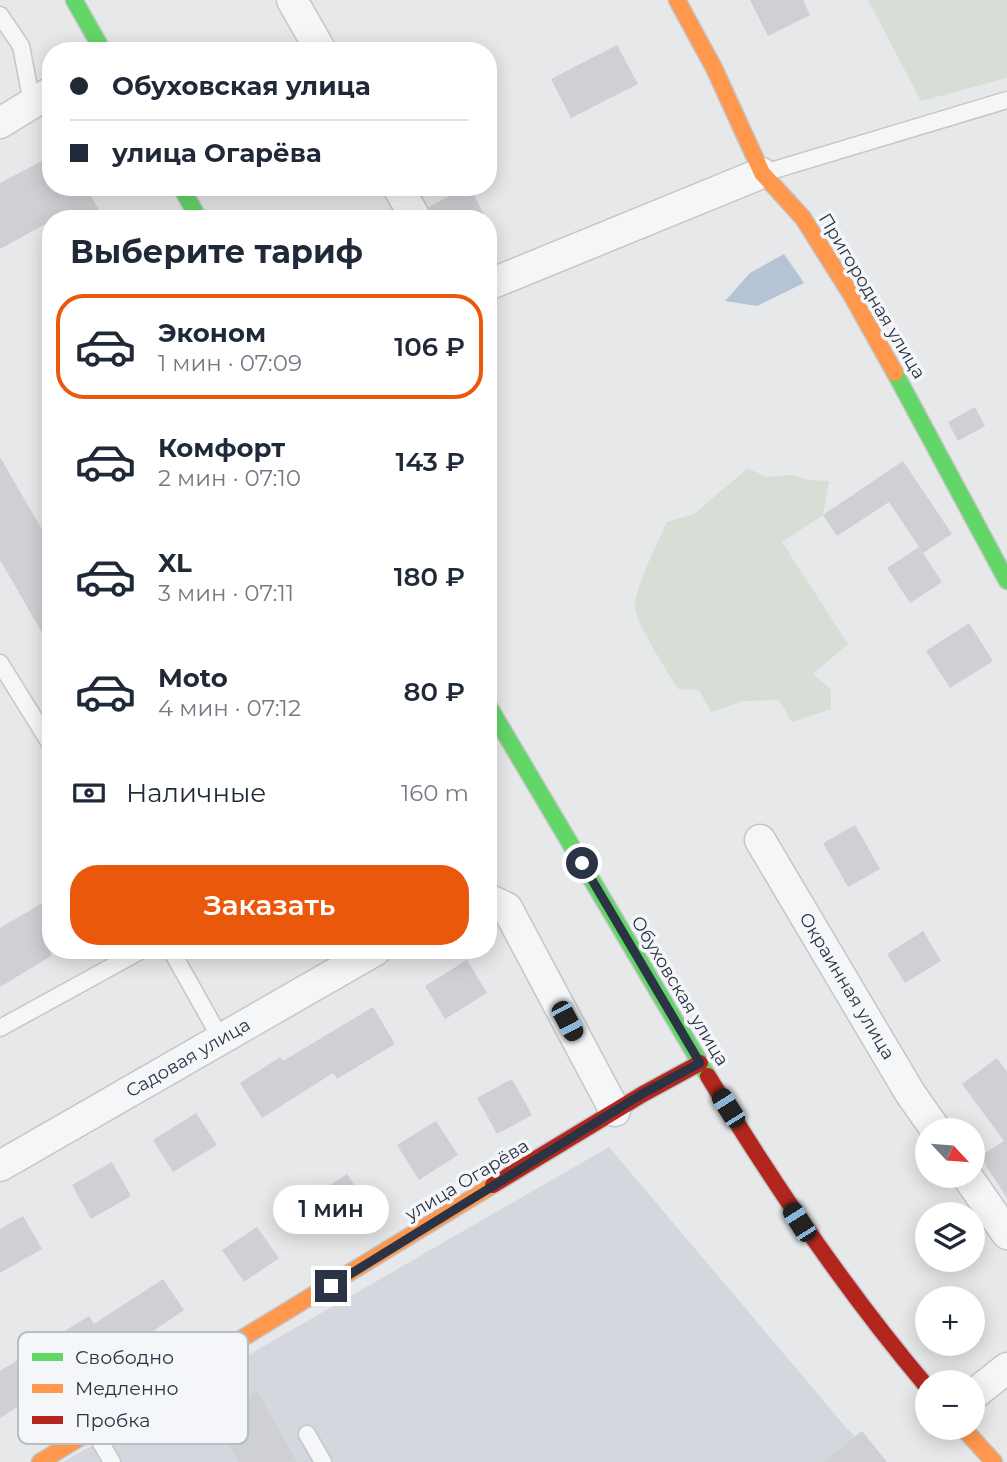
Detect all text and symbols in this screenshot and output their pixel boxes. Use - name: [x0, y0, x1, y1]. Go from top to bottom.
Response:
- text: Обуховская улица: [112, 70, 371, 102]
- text: улица Огарёва: [112, 137, 322, 169]
- street label: Пригородная улица: [814, 209, 930, 383]
- text: Выберите тариф: [70, 232, 363, 271]
- icon: car: [74, 315, 137, 378]
- text: Эконом: [158, 317, 266, 349]
- text: 106 ₽: [394, 331, 465, 363]
- text: 1 мин · 07:09: [158, 349, 302, 377]
- icon: car: [74, 430, 137, 493]
- text: Комфорт: [158, 432, 285, 464]
- text: 143 ₽: [396, 446, 465, 478]
- text: 2 мин · 07:10: [158, 464, 301, 492]
- icon: car: [74, 545, 137, 608]
- text: XL: [158, 547, 192, 579]
- text: 180 ₽: [394, 561, 465, 593]
- text: 3 мин · 07:11: [158, 579, 294, 607]
- icon: car: [74, 660, 137, 723]
- text: Moto: [158, 662, 228, 694]
- text: 80 ₽: [404, 676, 465, 708]
- text: 4 мин · 07:12: [158, 694, 301, 722]
- icon: cash: [70, 774, 108, 812]
- text: Наличные: [126, 777, 266, 809]
- text: 160 m: [401, 779, 469, 807]
- route start: [566, 847, 598, 879]
- button: Заказать: [70, 865, 469, 945]
- street label: Окраинная улица: [794, 909, 900, 1063]
- street label: Обуховская улица: [627, 912, 733, 1070]
- car: [548, 998, 587, 1044]
- street label: Садовая улица: [122, 1014, 254, 1102]
- car: [708, 1085, 749, 1131]
- north arrow: [915, 1118, 985, 1188]
- map controls: [915, 1118, 985, 1440]
- street label: улица Огарёва: [400, 1134, 533, 1226]
- callout: 1 мин: [273, 1184, 389, 1234]
- text: 1 мин: [298, 1195, 364, 1223]
- car: [779, 1199, 820, 1245]
- button: layers: [915, 1202, 985, 1272]
- route end: [315, 1270, 347, 1302]
- button: +: [915, 1286, 985, 1356]
- legend: [18, 1332, 248, 1444]
- text: Свободно: [75, 1346, 174, 1369]
- button: −: [915, 1370, 985, 1440]
- text: Медленно: [75, 1377, 179, 1400]
- text: Пробка: [75, 1409, 150, 1432]

